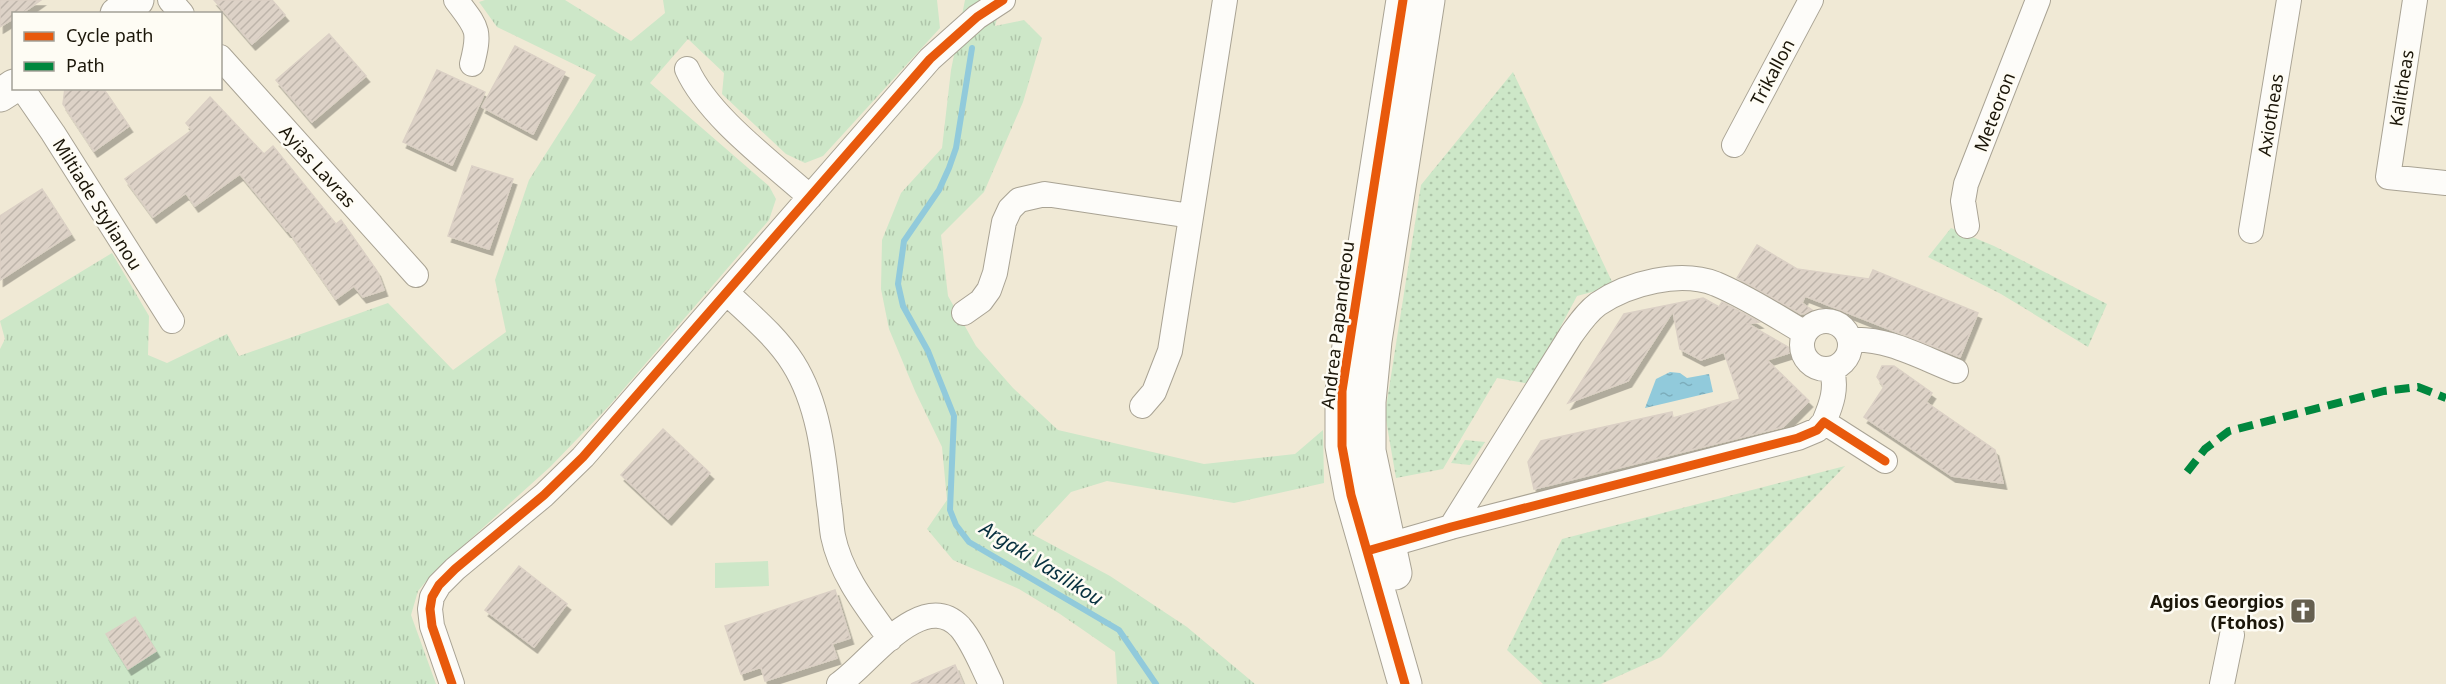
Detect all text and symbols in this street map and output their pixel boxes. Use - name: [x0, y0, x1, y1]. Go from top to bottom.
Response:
- legend: [12, 12, 222, 90]
- text: Cycle path: [66, 23, 153, 47]
- street label: Trikallon: [1744, 34, 1800, 110]
- street label: Kalitheas: [2383, 48, 2419, 128]
- text: Path: [66, 53, 105, 77]
- street label: Meteoron: [1968, 69, 2020, 155]
- street label: Axiotheas: [2252, 72, 2288, 158]
- street label: Ayias Lavras: [275, 120, 361, 212]
- street label: Miltiade Stylianou: [48, 134, 148, 274]
- street label: Andrea Papandreou: [1315, 240, 1359, 410]
- water label: Argaki Vasilikou: [974, 513, 1109, 612]
- place label: Agios Georgios (Ftohos): [2150, 589, 2284, 634]
- church icon: Agios Georgios (Ftohos): [2288, 596, 2318, 626]

